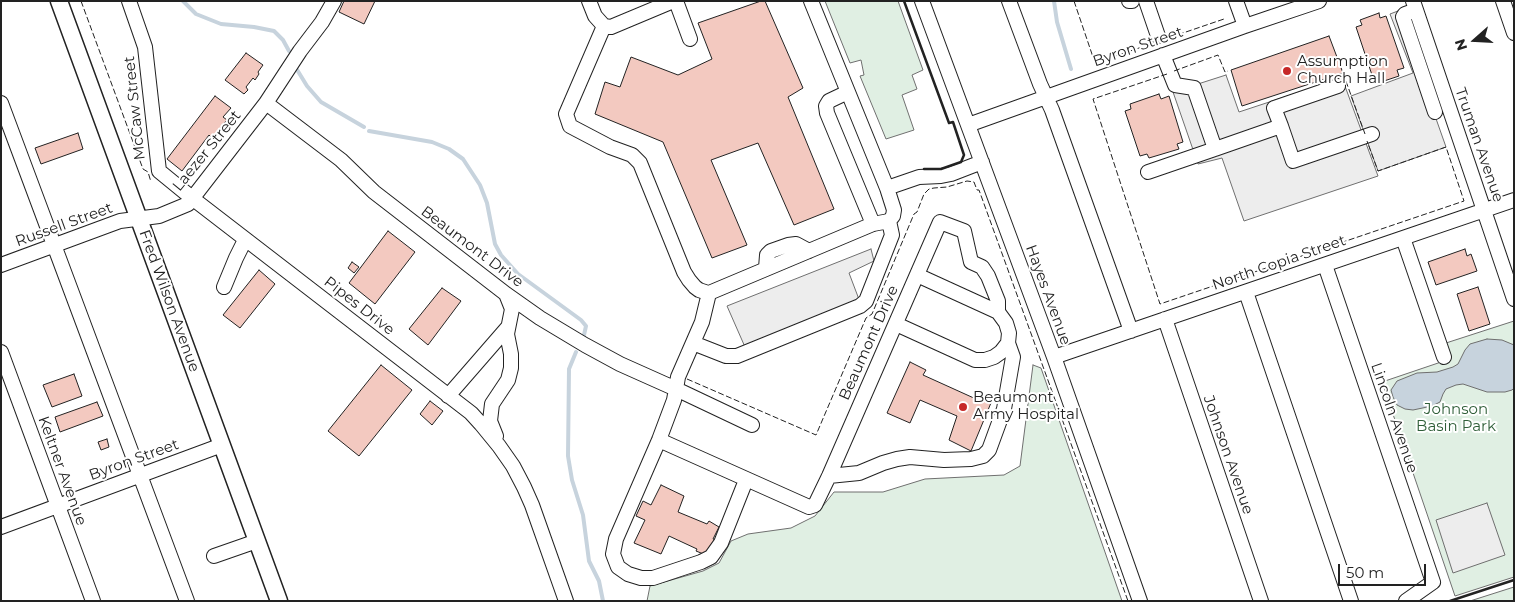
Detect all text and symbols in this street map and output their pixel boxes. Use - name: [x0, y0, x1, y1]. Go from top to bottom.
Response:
- north arrow: [1450, 15, 1500, 65]
- street label: Byron Street: [1091, 23, 1185, 71]
- text: N: [1450, 37, 1471, 53]
- place label: Assumption Church Hall: [1297, 53, 1388, 88]
- street label: McCaw Street: [121, 55, 149, 161]
- marker: Assumption Church Hall: [1281, 65, 1293, 77]
- street label: Truman Avenue: [1451, 85, 1507, 205]
- street label: Laezer Street: [169, 107, 245, 195]
- street label: Russell Street: [13, 199, 115, 251]
- street label: Beaumont Drive: [417, 203, 527, 291]
- street label: Fred Wilson Avenue: [135, 227, 203, 375]
- street label: North Copia Street: [1210, 232, 1348, 294]
- street label: Hayes Avenue: [1021, 242, 1075, 348]
- street label: Pipes Drive: [320, 273, 398, 339]
- street label: Beaumont Drive: [836, 283, 902, 403]
- street label: Lincoln Avenue: [1367, 360, 1421, 476]
- place label: Beaumont Army Hospital: [973, 389, 1079, 424]
- street label: Johnson Avenue: [1199, 393, 1257, 517]
- marker: Beaumont Army Hospital: [957, 401, 969, 413]
- park label: Johnson Basin Park: [1416, 401, 1496, 436]
- street label: Keltner Avenue: [34, 414, 90, 528]
- street label: Byron Street: [87, 435, 181, 485]
- scale bar: [1340, 554, 1428, 586]
- text: 50 m: [1346, 563, 1384, 582]

